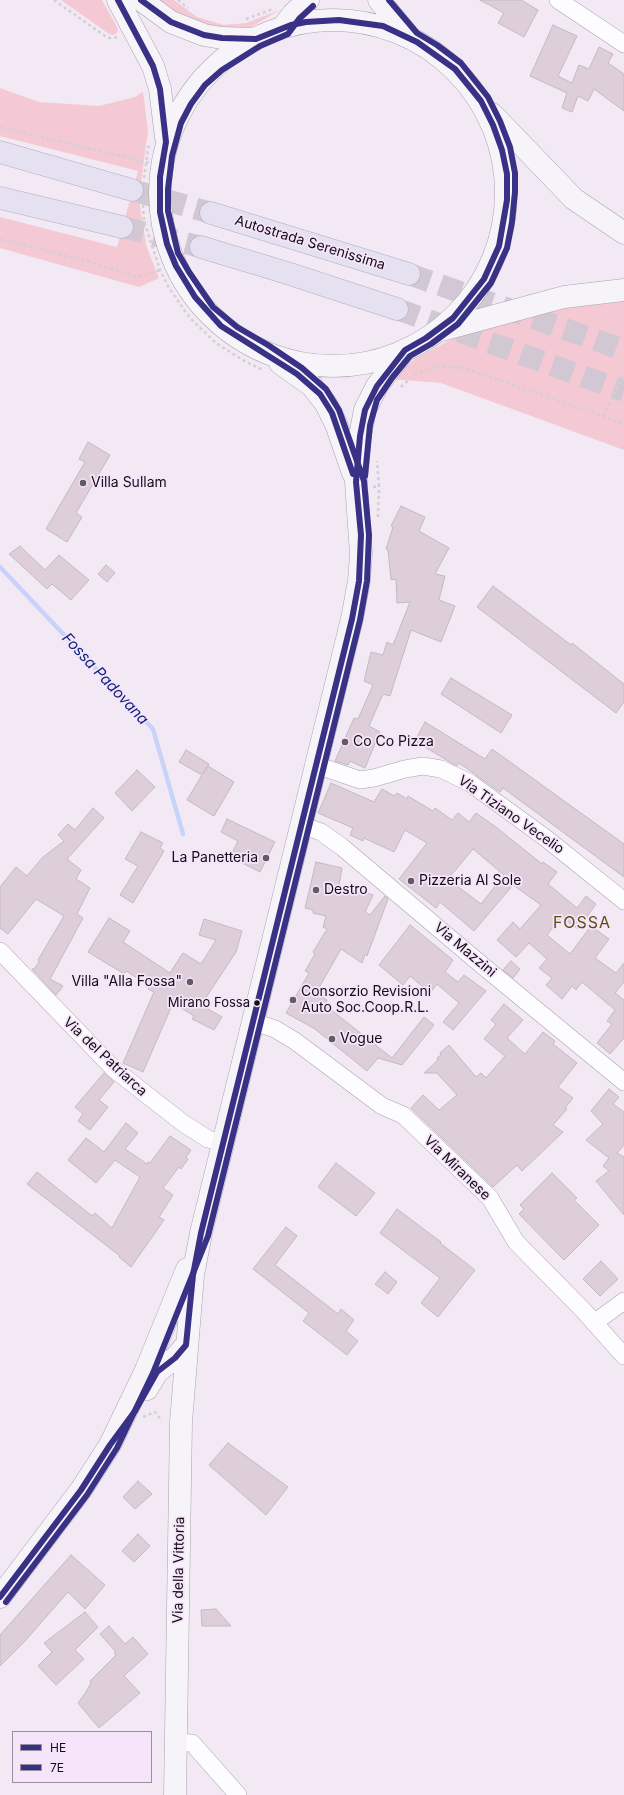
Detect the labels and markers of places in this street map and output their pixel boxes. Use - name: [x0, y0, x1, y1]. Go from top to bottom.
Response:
- place label: Villa Sullam: [91, 475, 167, 491]
- marker: Villa Sullam: [78, 478, 88, 488]
- place label: Co Co Pizza: [353, 734, 434, 750]
- marker: Co Co Pizza: [340, 737, 350, 747]
- place label: La Panetteria: [171, 850, 258, 866]
- marker: La Panetteria: [261, 853, 271, 863]
- place label: Pizzeria Al Sole: [419, 873, 521, 889]
- marker: Pizzeria Al Sole: [406, 876, 416, 886]
- place label: Destro: [324, 882, 368, 898]
- marker: Destro: [311, 885, 321, 895]
- place label: Villa "Alla Fossa": [71, 974, 182, 990]
- marker: Villa "Alla Fossa": [185, 977, 195, 987]
- place label: Consorzio Revisioni Auto Soc.Coop.R.L.: [301, 984, 431, 1016]
- place label: Mirano Fossa: [168, 995, 250, 1011]
- marker: Consorzio Revisioni Auto Soc.Coop.R.L.: [288, 995, 298, 1005]
- marker: Mirano Fossa: [252, 998, 262, 1008]
- place label: Vogue: [340, 1031, 382, 1047]
- marker: Vogue: [327, 1034, 337, 1044]

